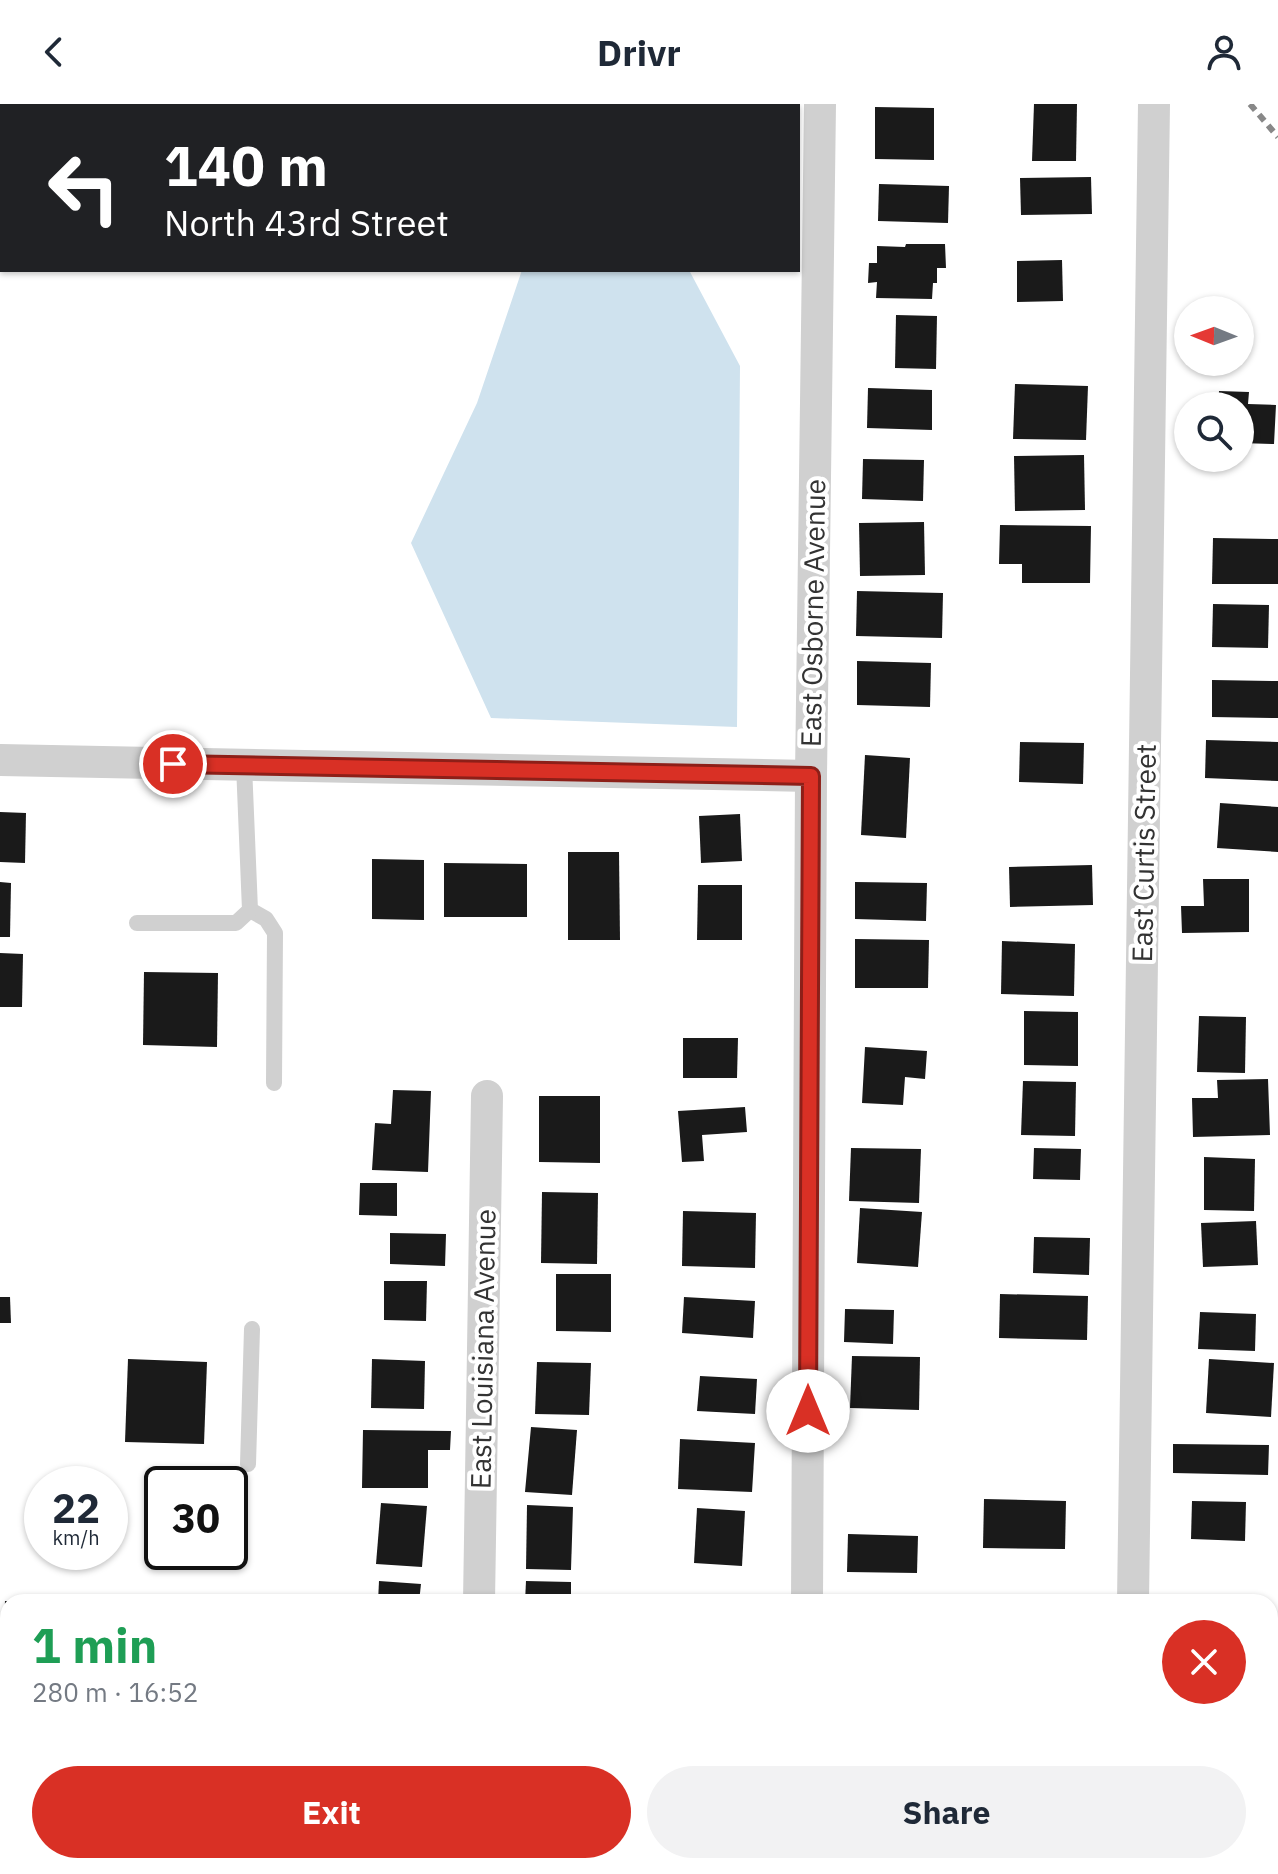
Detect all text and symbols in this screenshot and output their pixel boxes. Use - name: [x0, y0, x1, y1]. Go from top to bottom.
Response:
- text: Drivr: [597, 29, 681, 76]
- icon: back: [32, 30, 76, 74]
- icon: person: [1202, 30, 1246, 74]
- text: 140 m: [164, 129, 328, 201]
- icon: left: [32, 136, 136, 240]
- text: North 43rd Street: [164, 199, 449, 246]
- north arrow: [1174, 296, 1254, 376]
- map controls: [1174, 296, 1254, 472]
- button: search: [1174, 392, 1254, 472]
- street label: East Osborne Avenue: [792, 479, 833, 747]
- pin: [139, 730, 207, 798]
- icon: arrive: [151, 742, 195, 786]
- street label: East Curtis Street: [1123, 743, 1164, 963]
- street label: East Louisiana Avenue: [462, 1209, 503, 1489]
- position arrow: [766, 1369, 850, 1453]
- speed limit sign: 30: [144, 1466, 248, 1570]
- text: 22: [52, 1482, 100, 1534]
- text: km/h: [52, 1524, 100, 1551]
- text: 1 min: [32, 1614, 157, 1676]
- button: close: [1162, 1620, 1246, 1704]
- text: 280 m · 16:52: [32, 1675, 198, 1709]
- button: Exit: [32, 1766, 631, 1858]
- button: Share: [647, 1766, 1246, 1858]

